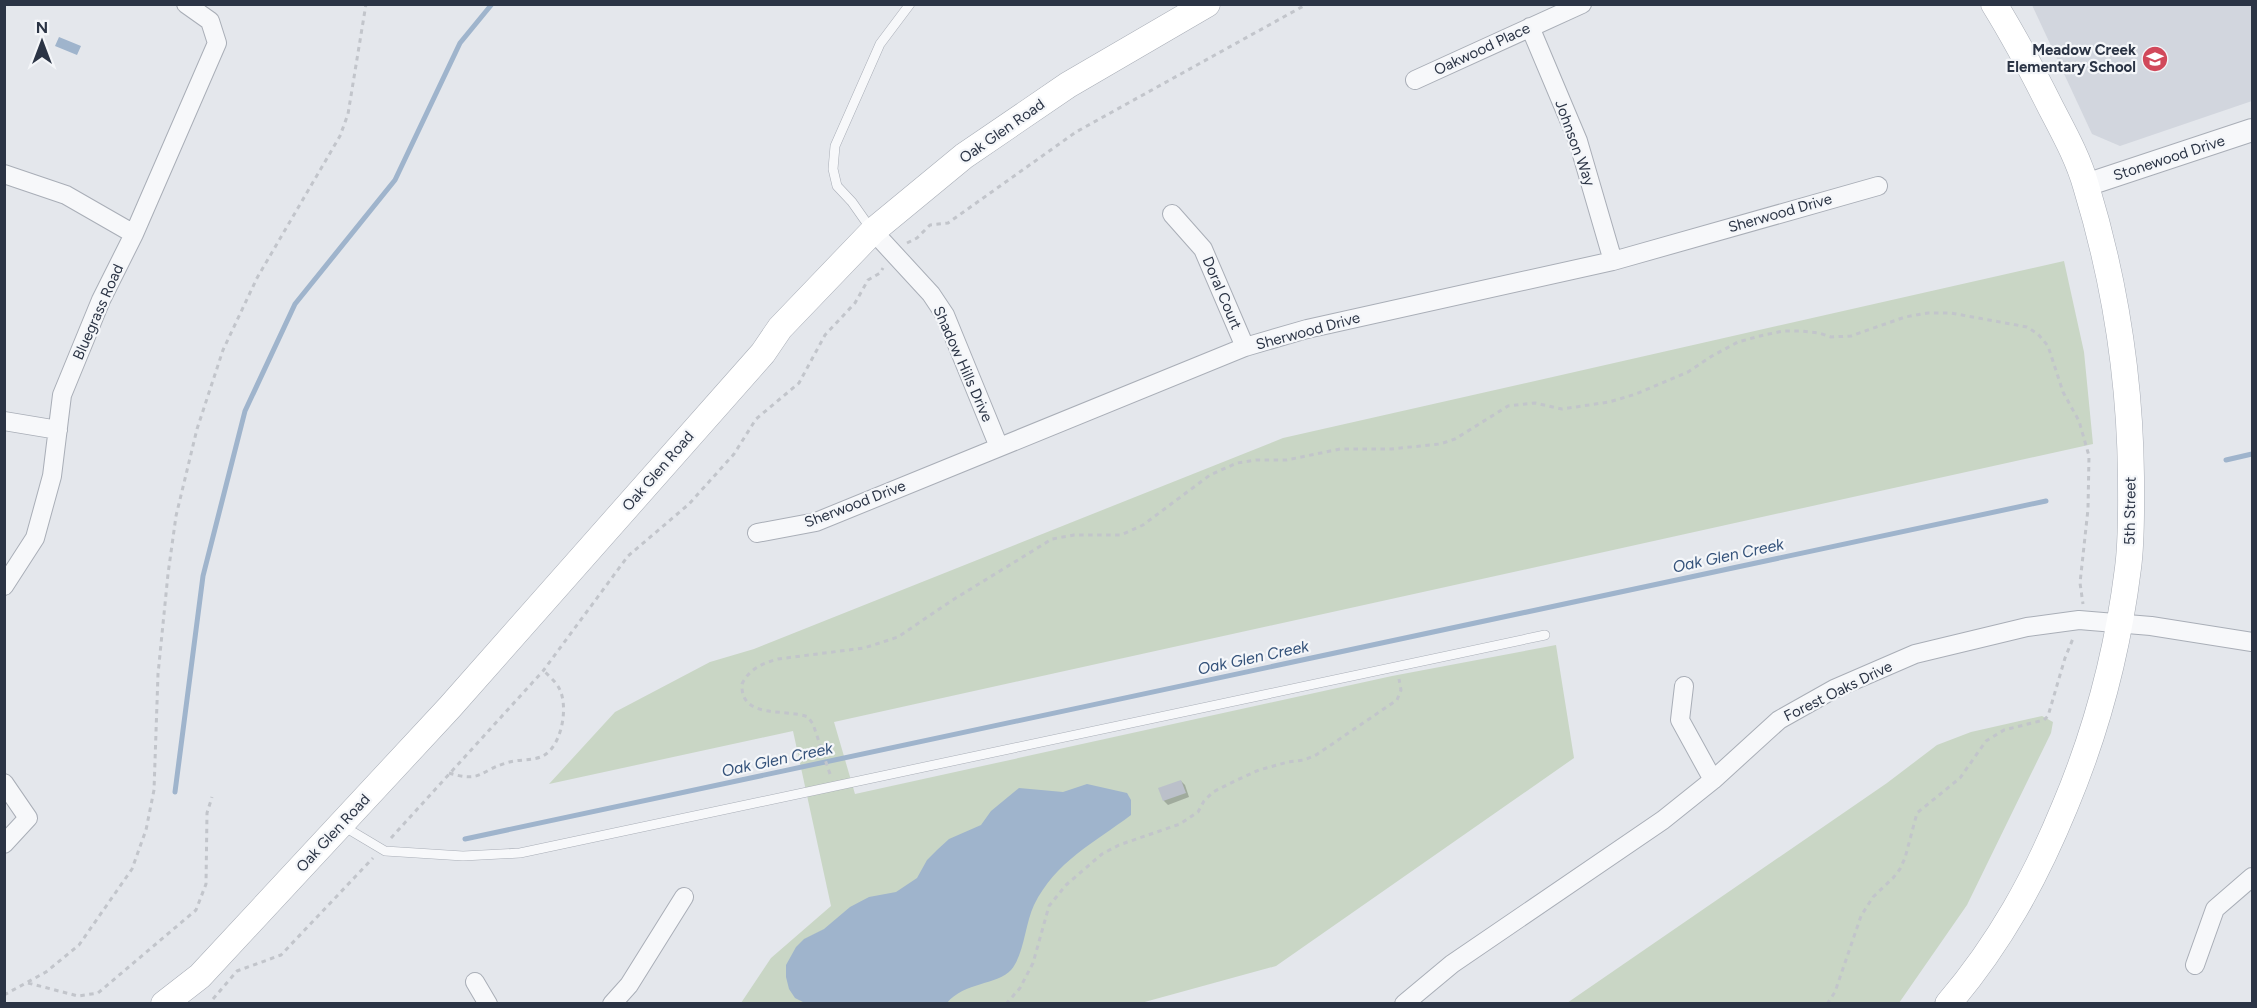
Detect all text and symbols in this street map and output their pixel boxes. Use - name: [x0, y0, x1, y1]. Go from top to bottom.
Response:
- north arrow: [12, 12, 72, 72]
- text: N: [36, 18, 48, 37]
- street label: Oakwood Place: [1431, 19, 1533, 79]
- place label: Meadow Creek Elementary School: [2007, 41, 2136, 76]
- school or university icon: Meadow Creek Elementary School: [2140, 44, 2170, 74]
- street label: Oak Glen Road: [956, 95, 1048, 167]
- street label: Johnson Way: [1551, 98, 1599, 189]
- street label: Stonewood Drive: [2111, 132, 2227, 184]
- street label: Sherwood Drive: [1726, 190, 1834, 236]
- street label: Doral Court: [1199, 254, 1246, 332]
- street label: Bluegrass Road: [69, 261, 127, 363]
- street label: Shadow Hills Drive: [929, 303, 997, 425]
- street label: Sherwood Drive: [1254, 308, 1362, 354]
- street label: Oak Glen Road: [618, 427, 698, 515]
- street label: Sherwood Drive: [802, 476, 908, 532]
- street label: 5th Street: [2120, 476, 2140, 545]
- water label: Oak Glen Creek: [1671, 534, 1787, 577]
- water label: Oak Glen Creek: [1196, 636, 1312, 679]
- street label: Forest Oaks Drive: [1781, 657, 1895, 725]
- water label: Oak Glen Creek: [720, 738, 836, 781]
- street label: Oak Glen Road: [292, 790, 374, 876]

